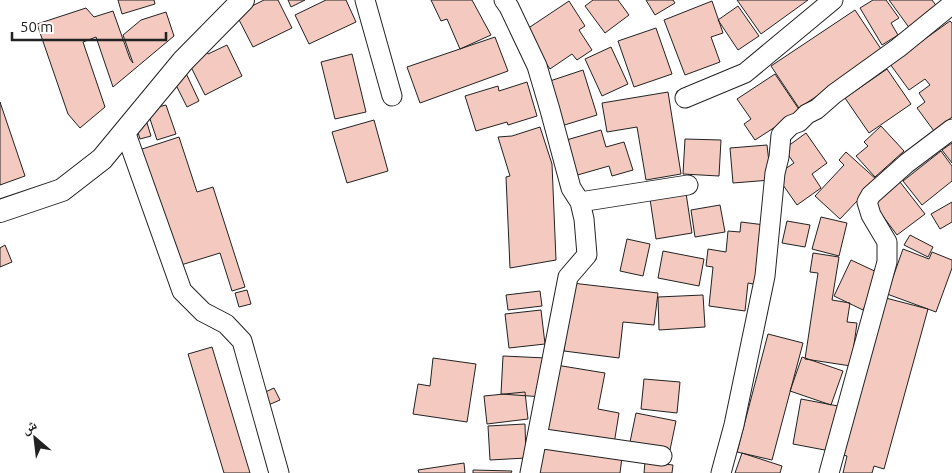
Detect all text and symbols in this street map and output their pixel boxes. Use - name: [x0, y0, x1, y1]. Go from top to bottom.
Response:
- scale bar: [12, 10, 166, 42]
- text: 50 m: [20, 18, 53, 35]
- north arrow: [10, 413, 60, 463]
- text: ش: [19, 416, 40, 438]

